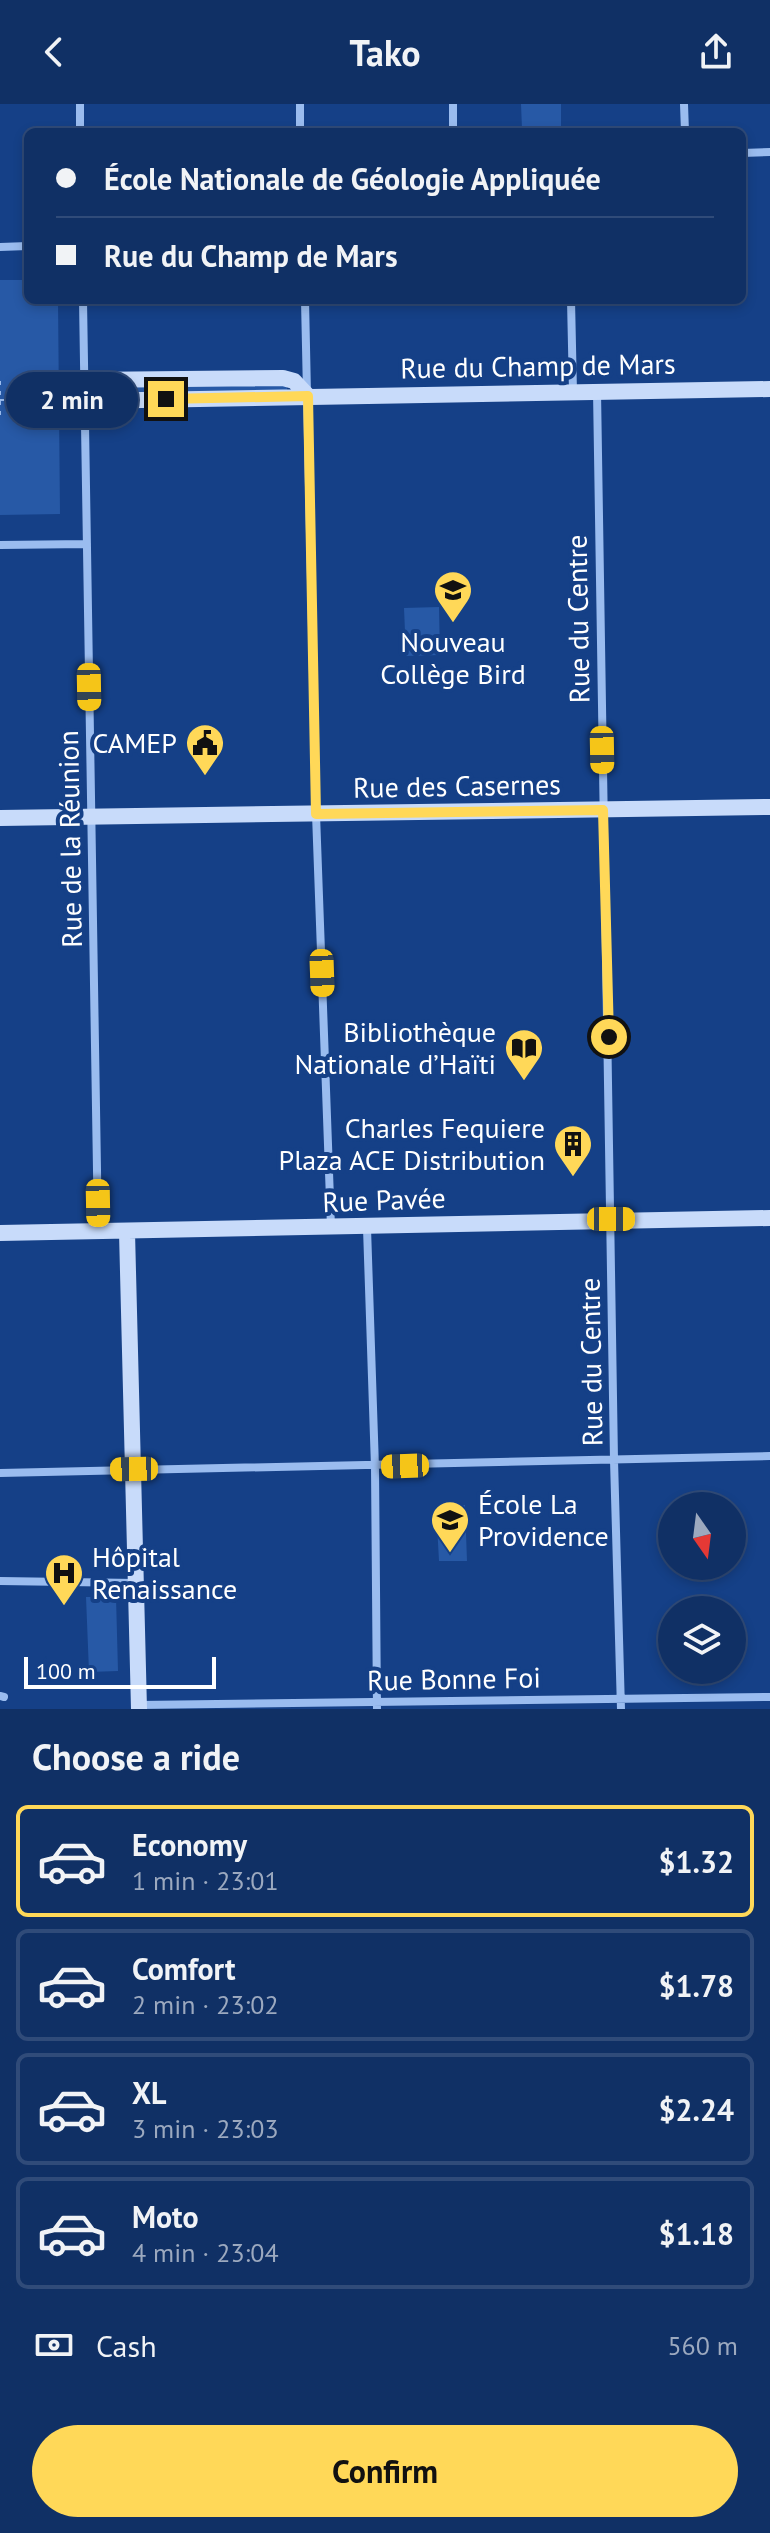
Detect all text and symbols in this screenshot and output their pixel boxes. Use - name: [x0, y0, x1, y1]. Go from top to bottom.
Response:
- text: Tako: [349, 29, 421, 76]
- icon: back: [32, 30, 76, 74]
- icon: share: [694, 30, 738, 74]
- text: École Nationale de Géologie Appliquée: [104, 159, 601, 198]
- text: Rue du Champ de Mars: [104, 236, 398, 275]
- street label: Rue du Champ de Mars: [400, 345, 676, 386]
- callout: 2 min: [6, 371, 138, 427]
- route end: [148, 381, 184, 417]
- text: 2 min: [40, 383, 104, 416]
- street label: Rue du Centre: [558, 534, 597, 704]
- school or university icon: Nouveau Collège Bird: [432, 569, 474, 624]
- place label: Nouveau Collège Bird: [380, 623, 526, 692]
- car: [77, 663, 101, 711]
- public building icon: CAMEP: [184, 722, 226, 777]
- place label: CAMEP: [93, 724, 177, 761]
- car: [590, 726, 614, 774]
- street label: Rue de la Réunion: [49, 730, 90, 948]
- street label: Rue des Casernes: [353, 765, 561, 806]
- car: [309, 949, 335, 997]
- place label: Bibliothèque Nationale d’Haïti: [294, 1013, 496, 1082]
- route start: [591, 1019, 627, 1055]
- library icon: Bibliothèque Nationale d’Haïti: [503, 1027, 545, 1082]
- place label: Charles Fequiere Plaza ACE Distribution: [278, 1109, 545, 1178]
- building icon: Charles Fequiere Plaza ACE Distribution: [552, 1123, 594, 1178]
- car: [86, 1179, 110, 1227]
- street label: Rue Pavée: [322, 1179, 446, 1220]
- car: [587, 1207, 635, 1231]
- street label: Rue du Centre: [571, 1277, 610, 1447]
- car: [381, 1453, 429, 1479]
- car: [110, 1457, 158, 1481]
- place label: École La Providence: [478, 1485, 609, 1554]
- north arrow: [658, 1492, 746, 1580]
- map controls: [658, 1492, 746, 1684]
- school or university icon: École La Providence: [429, 1499, 471, 1554]
- place label: Hôpital Renaissance: [92, 1538, 237, 1607]
- hospital icon: Hôpital Renaissance: [43, 1552, 85, 1607]
- button: layers: [658, 1596, 746, 1684]
- scale bar: [24, 1653, 216, 1689]
- text: 100 m: [36, 1657, 96, 1685]
- street label: Rue Bonne Foi: [367, 1658, 541, 1699]
- text: Choose a ride: [32, 1733, 240, 1780]
- icon: car: [36, 1825, 108, 1897]
- text: Economy: [132, 1825, 247, 1864]
- text: $1.32: [659, 1842, 734, 1881]
- text: 1 min · 23:01: [132, 1864, 279, 1897]
- icon: car: [36, 1949, 108, 2021]
- text: Comfort: [132, 1949, 235, 1988]
- text: $1.78: [659, 1966, 734, 2005]
- text: 2 min · 23:02: [132, 1988, 279, 2021]
- icon: car: [36, 2073, 108, 2145]
- text: XL: [132, 2073, 166, 2112]
- text: $2.24: [659, 2090, 734, 2129]
- text: 3 min · 23:03: [132, 2112, 279, 2145]
- icon: car: [36, 2197, 108, 2269]
- text: Moto: [132, 2197, 199, 2236]
- text: $1.18: [659, 2214, 734, 2253]
- text: 4 min · 23:04: [132, 2236, 279, 2269]
- icon: cash: [32, 2323, 76, 2367]
- text: Cash: [96, 2326, 157, 2365]
- text: 560 m: [667, 2329, 738, 2362]
- button: Confirm: [32, 2425, 738, 2517]

